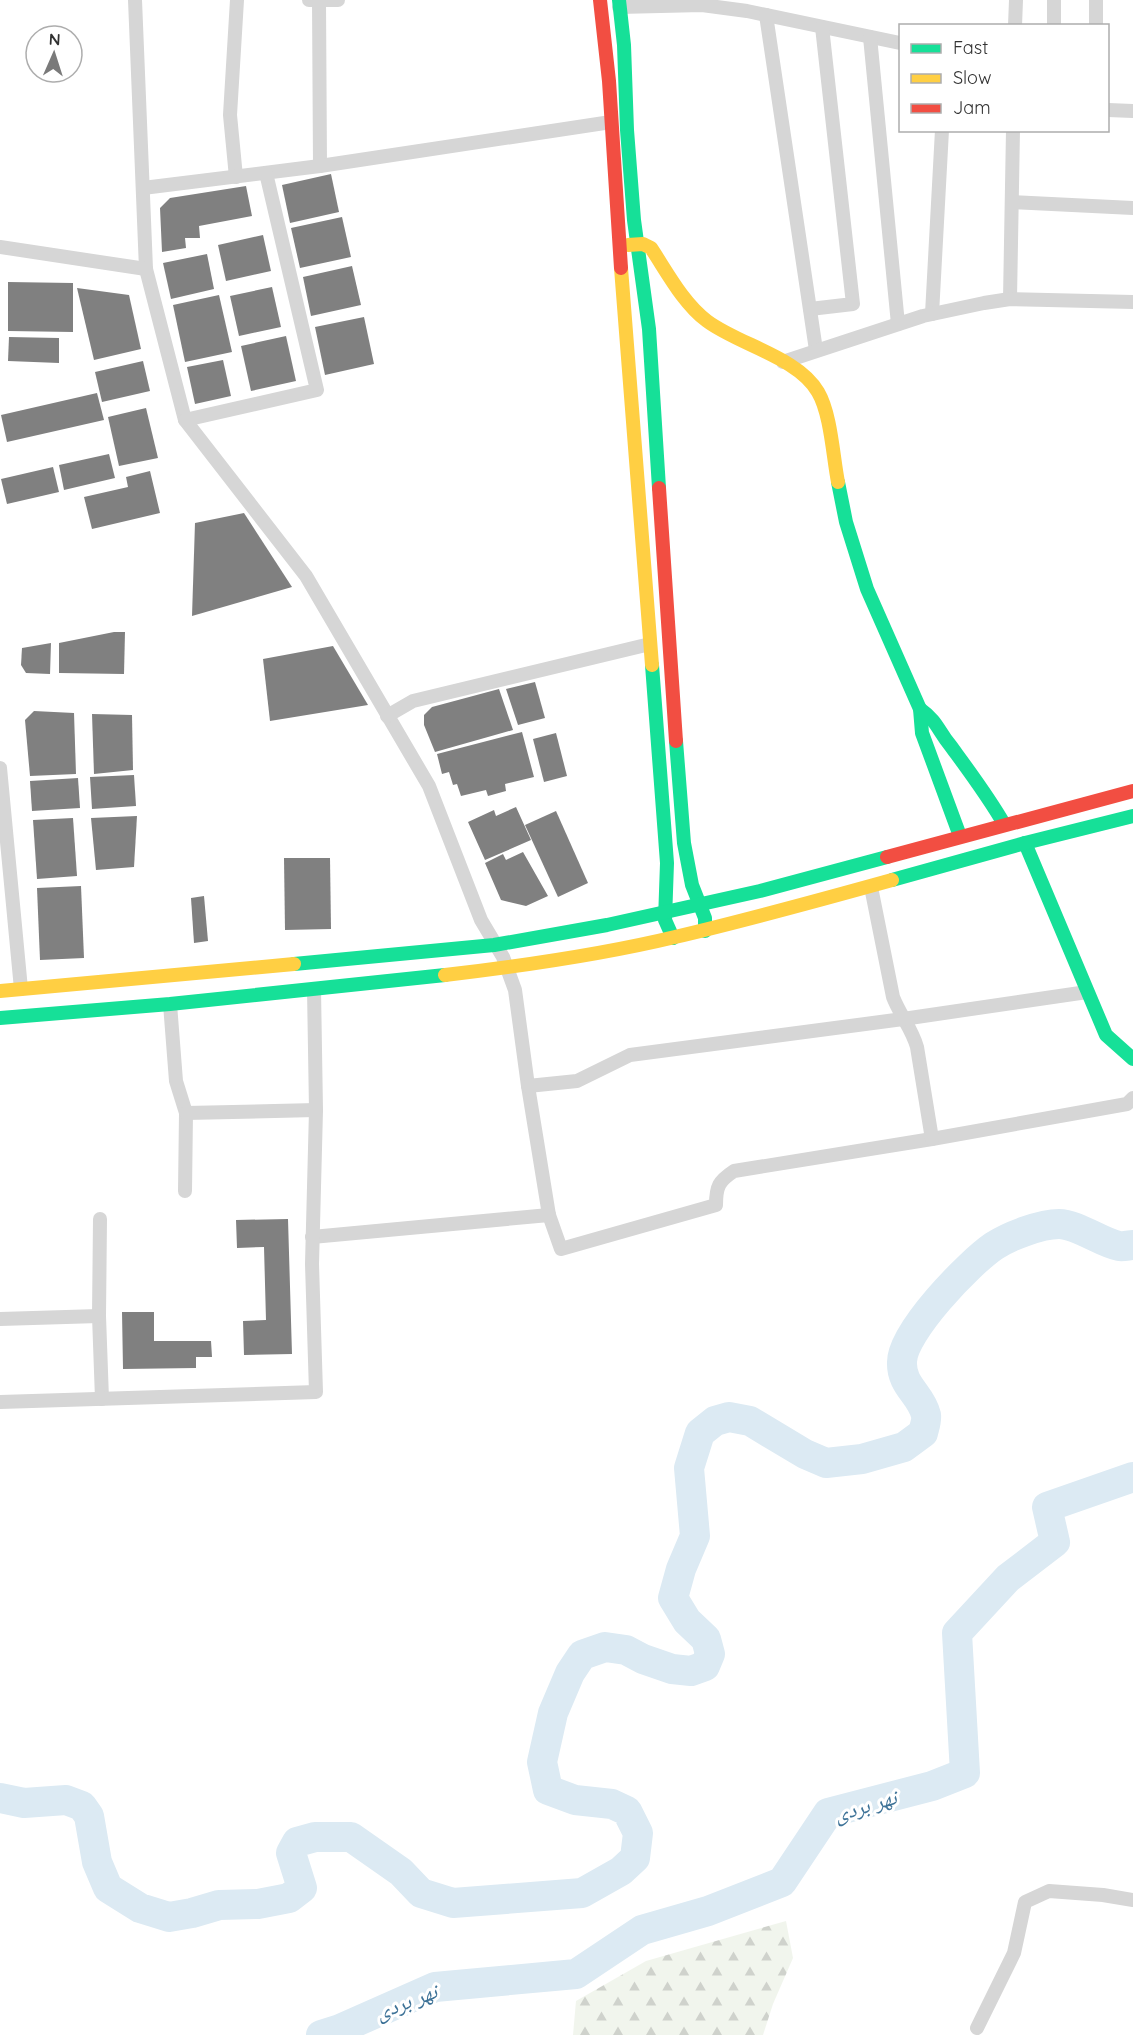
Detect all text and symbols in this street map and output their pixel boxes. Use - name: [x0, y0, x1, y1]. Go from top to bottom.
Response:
- north arrow: [24, 24, 84, 84]
- legend: [899, 24, 1109, 132]
- text: N: [48, 29, 61, 49]
- text: Fast: [953, 36, 988, 59]
- text: Slow: [953, 66, 991, 89]
- text: Jam: [953, 96, 991, 119]
- water label: نهر بردى: [831, 1782, 903, 1828]
- water label: نهر بردى: [371, 1976, 444, 2026]

